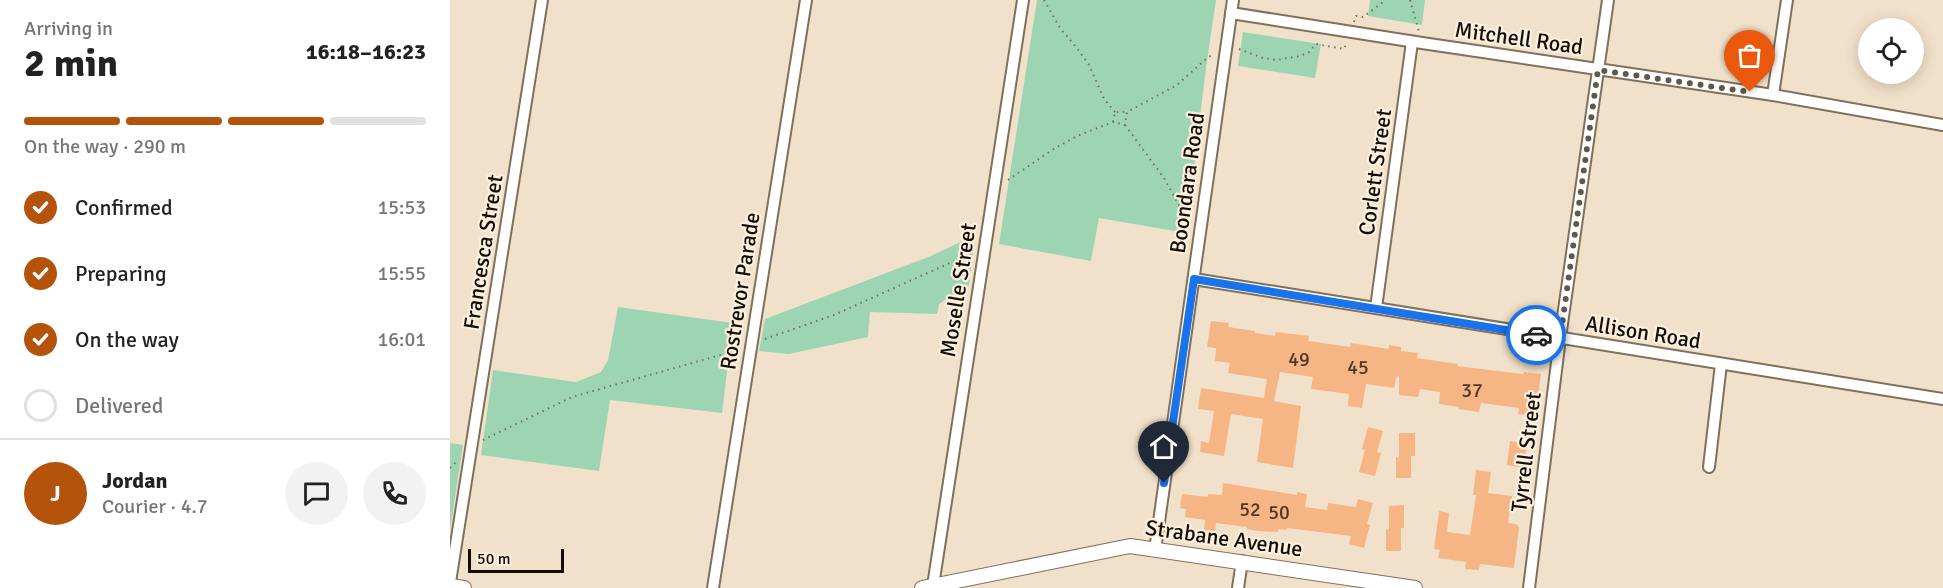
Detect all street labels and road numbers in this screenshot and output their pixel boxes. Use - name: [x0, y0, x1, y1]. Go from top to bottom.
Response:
- street label: Mitchell Road: [1453, 16, 1585, 60]
- street label: Corlett Street: [1353, 107, 1397, 237]
- street label: Boondara Road: [1164, 111, 1210, 255]
- street label: Francesca Street: [457, 172, 509, 331]
- street label: Rostrevor Parade: [714, 210, 766, 372]
- street label: Moselle Street: [934, 221, 982, 359]
- street label: Allison Road: [1583, 310, 1703, 354]
- street label: Tyrrell Street: [1505, 390, 1547, 514]
- street label: Strabane Avenue: [1144, 514, 1304, 562]

